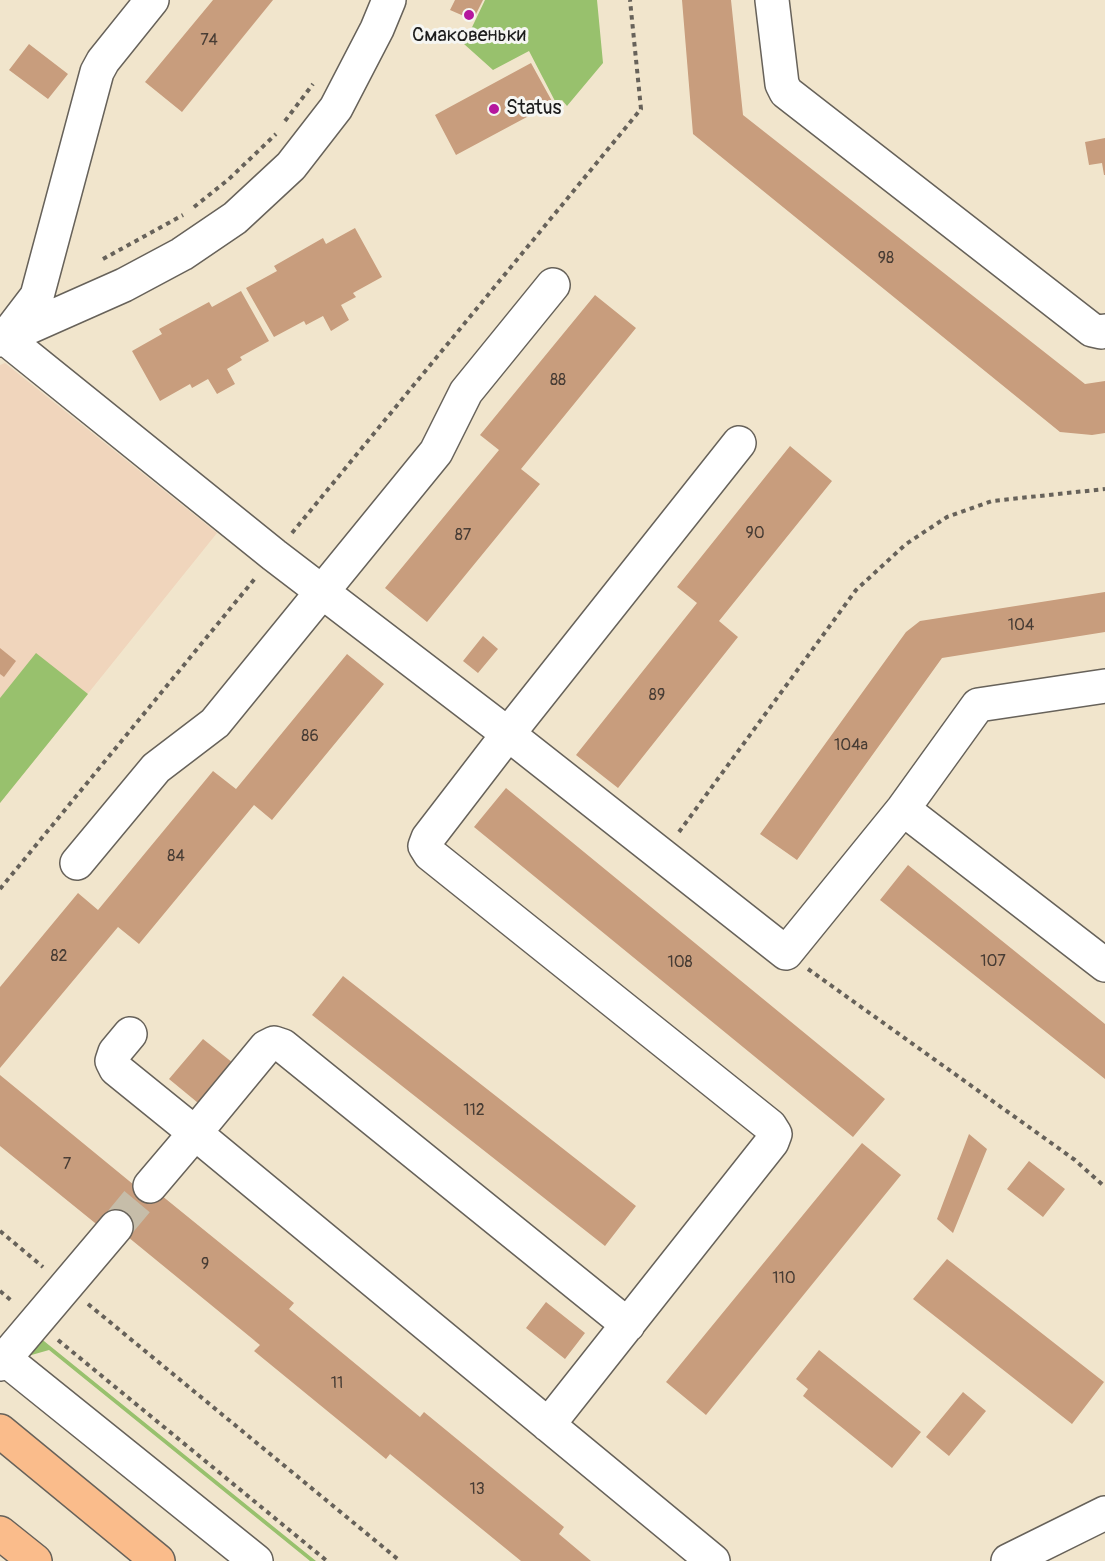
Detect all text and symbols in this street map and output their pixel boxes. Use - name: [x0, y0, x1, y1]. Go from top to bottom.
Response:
- marker: Смаковеньки: [462, 8, 476, 22]
- place label: Смаковеньки: [412, 24, 526, 48]
- house number: 74: [200, 31, 218, 51]
- place label: Status: [506, 97, 561, 121]
- marker: Status: [487, 102, 501, 116]
- house number: 98: [878, 249, 894, 269]
- house number: 88: [550, 371, 566, 391]
- house number: 90: [745, 524, 765, 544]
- house number: 87: [455, 526, 471, 546]
- house number: 104: [1008, 616, 1034, 636]
- house number: 89: [649, 686, 665, 706]
- house number: 86: [301, 727, 319, 747]
- house number: 104а: [834, 736, 868, 756]
- house number: 84: [167, 847, 185, 867]
- house number: 82: [50, 947, 68, 967]
- house number: 107: [980, 952, 1006, 972]
- house number: 108: [667, 953, 693, 973]
- house number: 112: [463, 1101, 485, 1121]
- house number: 7: [63, 1155, 71, 1175]
- house number: 9: [201, 1255, 209, 1275]
- house number: 110: [772, 1269, 796, 1289]
- house number: 11: [331, 1374, 343, 1394]
- house number: 13: [469, 1480, 485, 1500]

